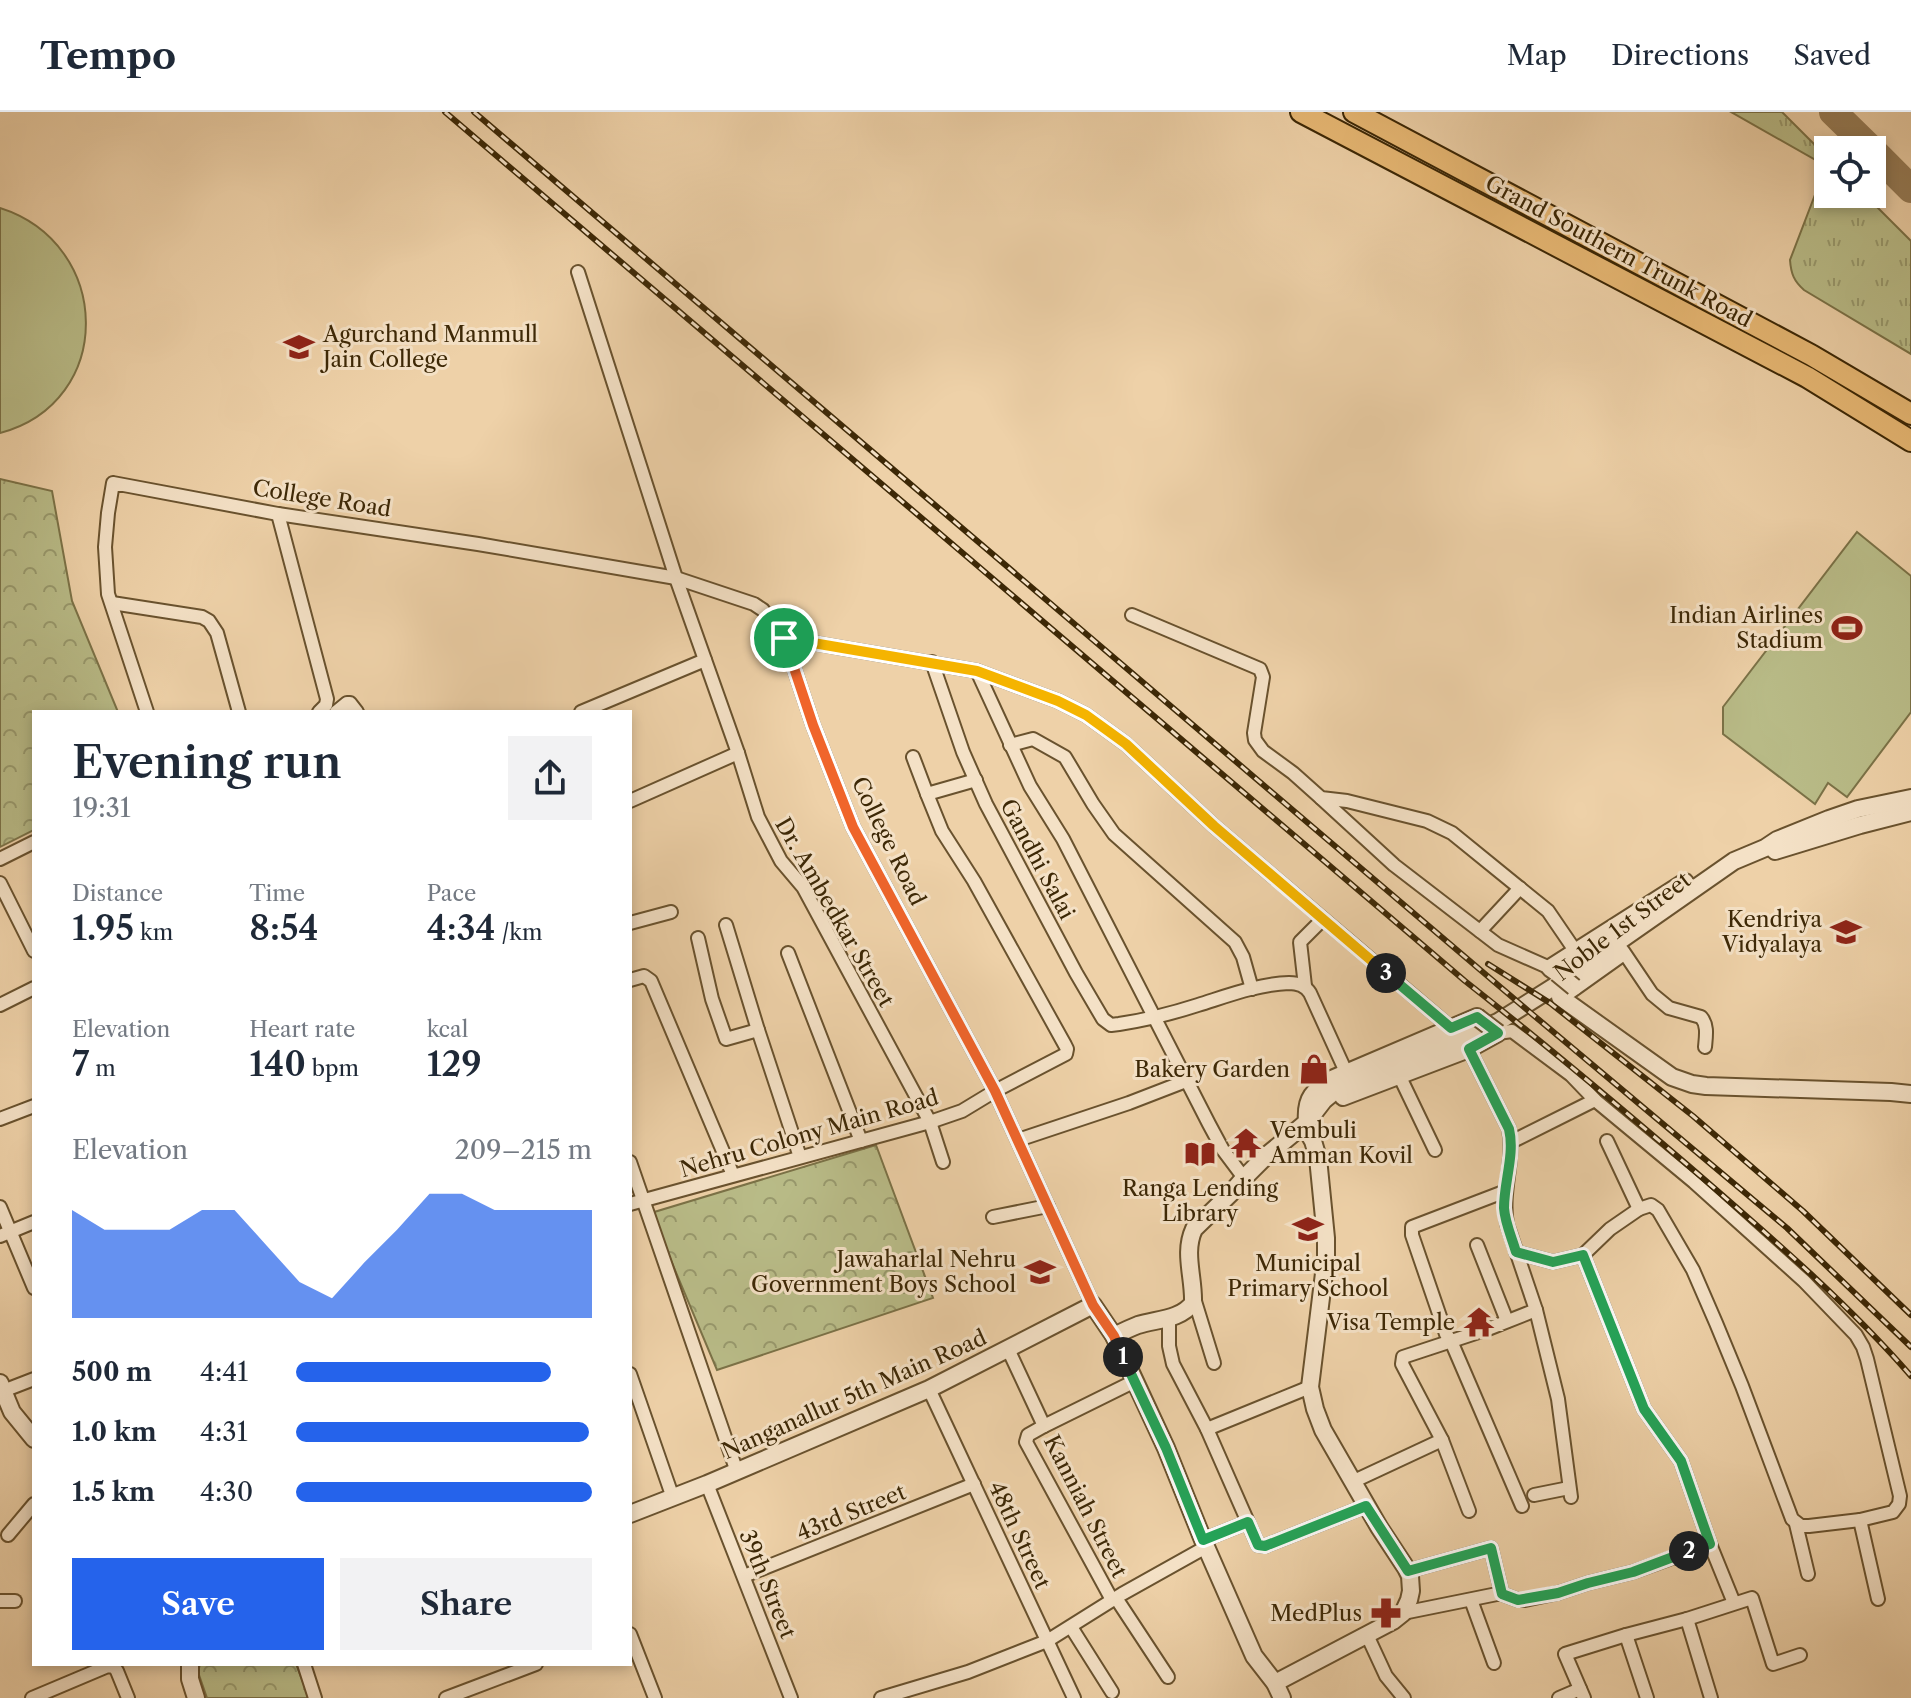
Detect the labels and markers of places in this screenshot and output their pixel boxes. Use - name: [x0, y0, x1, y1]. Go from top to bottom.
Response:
- place label: Agurchand Manmull Jain College: [320, 321, 538, 373]
- school or university icon: Agurchand Manmull Jain College: [282, 330, 316, 364]
- place label: Indian Airlines Stadium: [1669, 602, 1824, 654]
- pin: [750, 604, 818, 672]
- sports icon: Indian Airlines Stadium: [1830, 611, 1864, 645]
- place label: Kendriya Vidyalaya: [1721, 906, 1822, 958]
- school or university icon: Kendriya Vidyalaya: [1829, 915, 1863, 949]
- pin: 3: [1366, 953, 1406, 993]
- shop icon: Bakery Garden: [1297, 1052, 1331, 1086]
- place label: Bakery Garden: [1134, 1056, 1290, 1083]
- place label: Vembuli Amman Kovil: [1269, 1117, 1413, 1169]
- temple icon: Vembuli Amman Kovil: [1229, 1126, 1263, 1160]
- library icon: Ranga Lending Library: [1183, 1137, 1217, 1171]
- place label: Ranga Lending Library: [1122, 1175, 1278, 1227]
- school or university icon: Municipal Primary School: [1291, 1212, 1325, 1246]
- place label: Jawaharlal Nehru Government Boys School: [751, 1246, 1016, 1298]
- place label: Municipal Primary School: [1227, 1250, 1389, 1302]
- school or university icon: Jawaharlal Nehru Government Boys School: [1023, 1255, 1057, 1289]
- temple icon: Visa Temple: [1462, 1305, 1496, 1339]
- place label: Visa Temple: [1326, 1309, 1455, 1336]
- pin: 1: [1103, 1337, 1143, 1377]
- pin: 2: [1669, 1531, 1709, 1571]
- pharmacy icon: MedPlus: [1369, 1596, 1403, 1630]
- place label: MedPlus: [1270, 1600, 1362, 1627]

